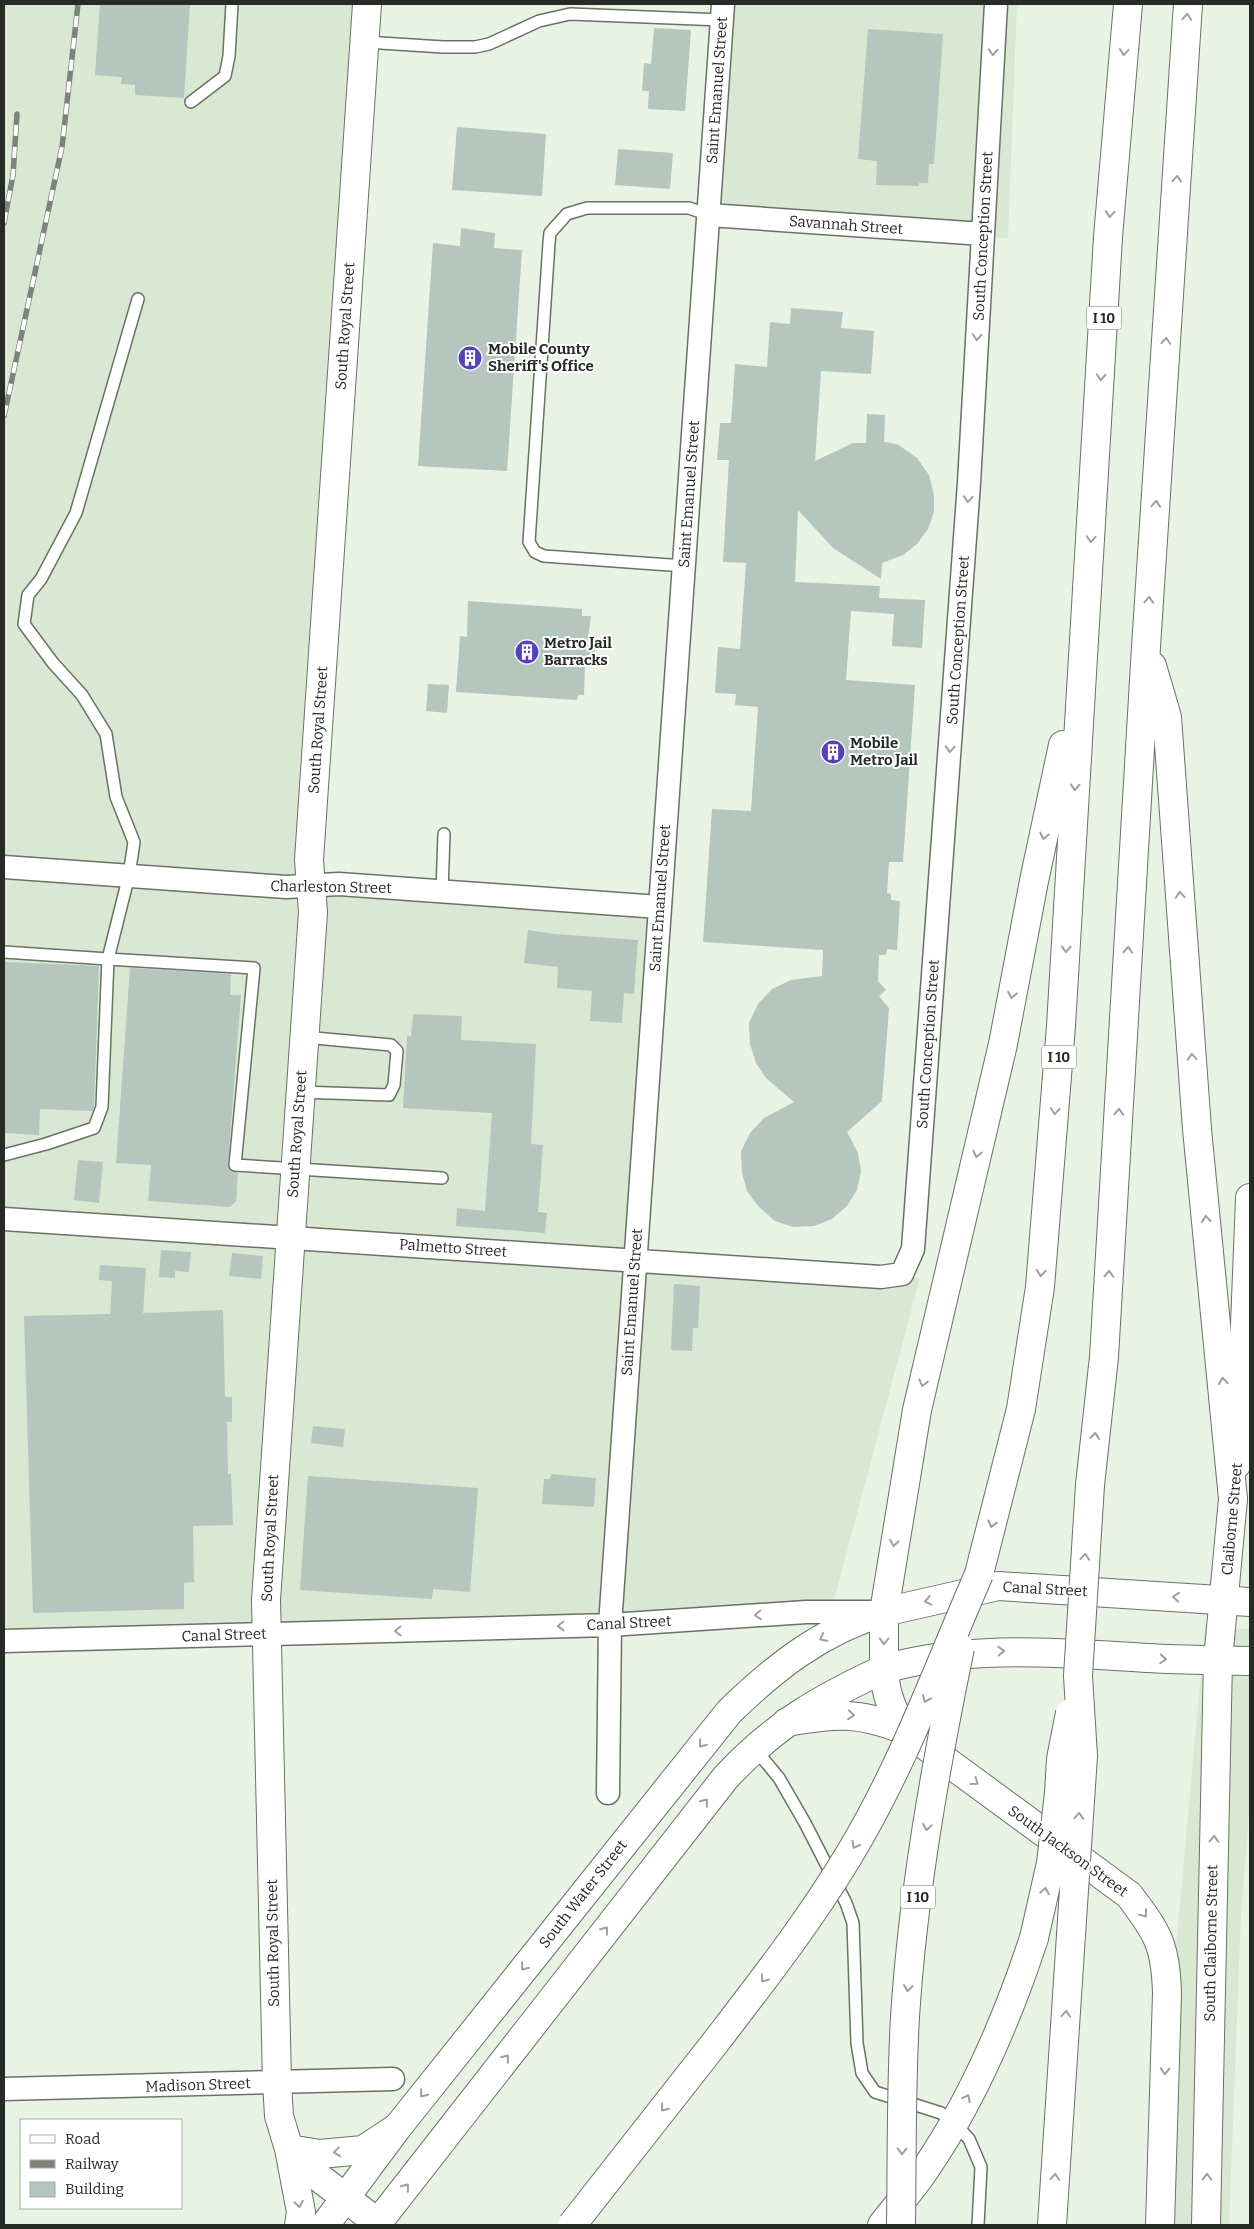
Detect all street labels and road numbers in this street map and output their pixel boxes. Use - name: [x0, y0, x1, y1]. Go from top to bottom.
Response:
- street label: Saint Emanuel Street: [703, 15, 731, 164]
- street label: South Conception Street: [970, 150, 996, 321]
- street label: Savannah Street: [788, 212, 904, 238]
- street label: South Royal Street: [332, 261, 358, 390]
- road number: I 10: [1086, 306, 1122, 330]
- street label: Saint Emanuel Street: [675, 419, 703, 568]
- street label: South Conception Street: [943, 554, 973, 725]
- street label: South Royal Street: [305, 665, 331, 794]
- street label: Saint Emanuel Street: [646, 823, 674, 972]
- street label: Charleston Street: [270, 877, 392, 897]
- street label: South Conception Street: [913, 958, 943, 1129]
- road number: I 10: [1042, 1046, 1076, 1068]
- street label: South Royal Street: [284, 1069, 310, 1198]
- street label: Saint Emanuel Street: [618, 1227, 646, 1376]
- street label: Palmetto Street: [398, 1235, 508, 1261]
- street label: Claiborne Street: [1218, 1461, 1246, 1576]
- street label: South Royal Street: [258, 1473, 282, 1602]
- street label: Canal Street: [1002, 1578, 1088, 1600]
- street label: Canal Street: [586, 1612, 672, 1634]
- street label: Canal Street: [181, 1625, 267, 1645]
- street label: South Jackson Street: [1005, 1802, 1132, 1901]
- street label: South Water Street: [535, 1836, 631, 1952]
- street label: South Claiborne Street: [1201, 1864, 1221, 2022]
- street label: South Royal Street: [263, 1878, 283, 2007]
- road number: I 10: [900, 1885, 936, 1908]
- street label: Madison Street: [145, 2074, 252, 2096]

